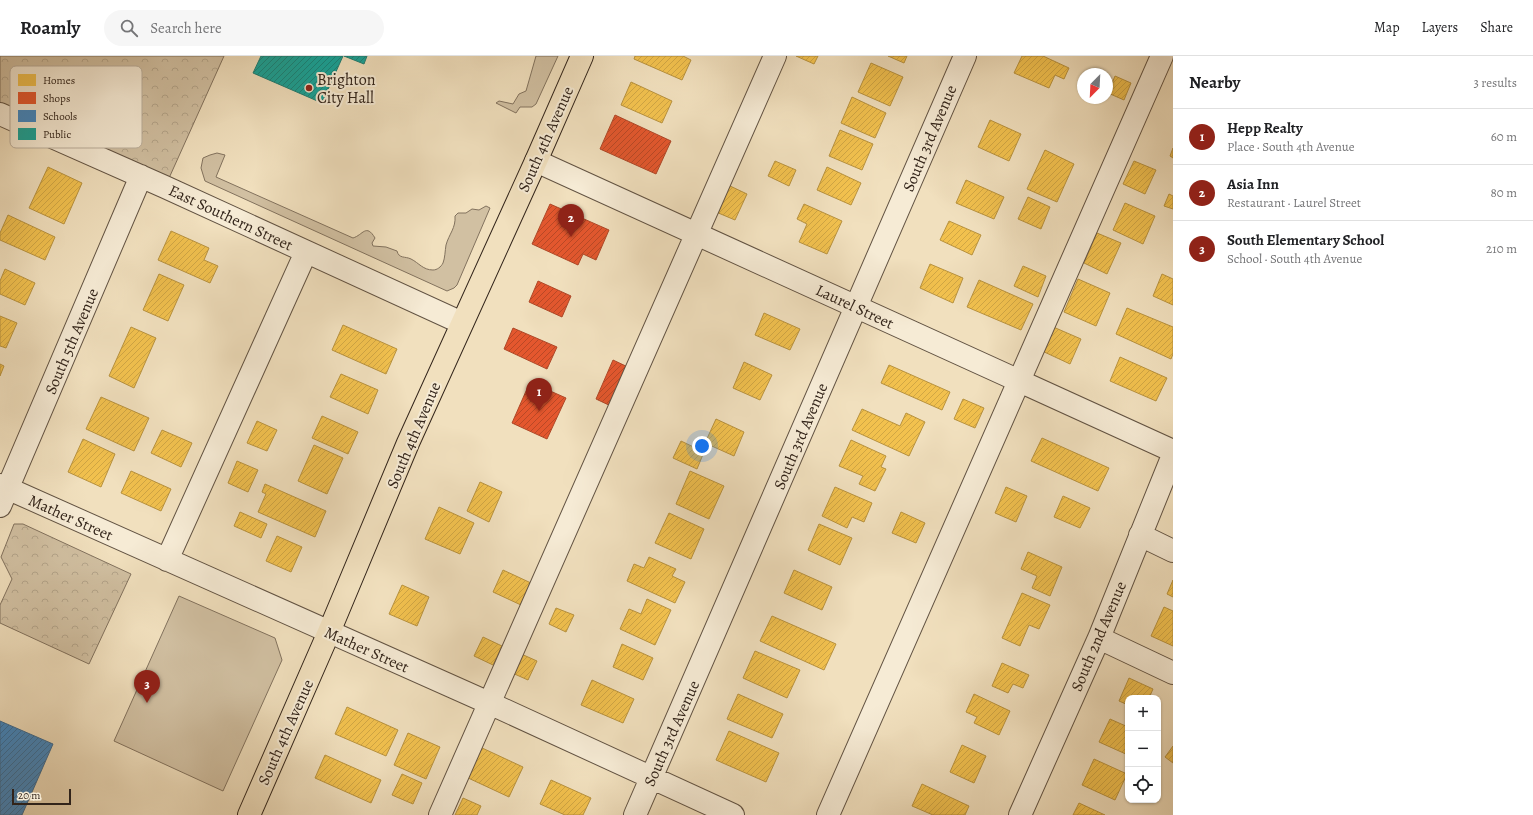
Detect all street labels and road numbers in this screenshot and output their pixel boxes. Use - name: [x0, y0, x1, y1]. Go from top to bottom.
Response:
- street label: South 3rd Avenue: [898, 82, 962, 195]
- street label: South 4th Avenue: [513, 83, 579, 196]
- street label: East Southern Street: [165, 179, 296, 256]
- street label: Laurel Street: [812, 279, 897, 335]
- street label: South 5th Avenue: [40, 285, 104, 398]
- street label: South 4th Avenue: [382, 379, 446, 492]
- street label: South 3rd Avenue: [769, 380, 833, 493]
- street label: Mather Street: [25, 489, 116, 546]
- street label: South 2nd Avenue: [1066, 578, 1132, 695]
- street label: Mather Street: [321, 621, 412, 678]
- street label: South 4th Avenue: [253, 676, 319, 789]
- street label: South 3rd Avenue: [639, 677, 705, 790]

